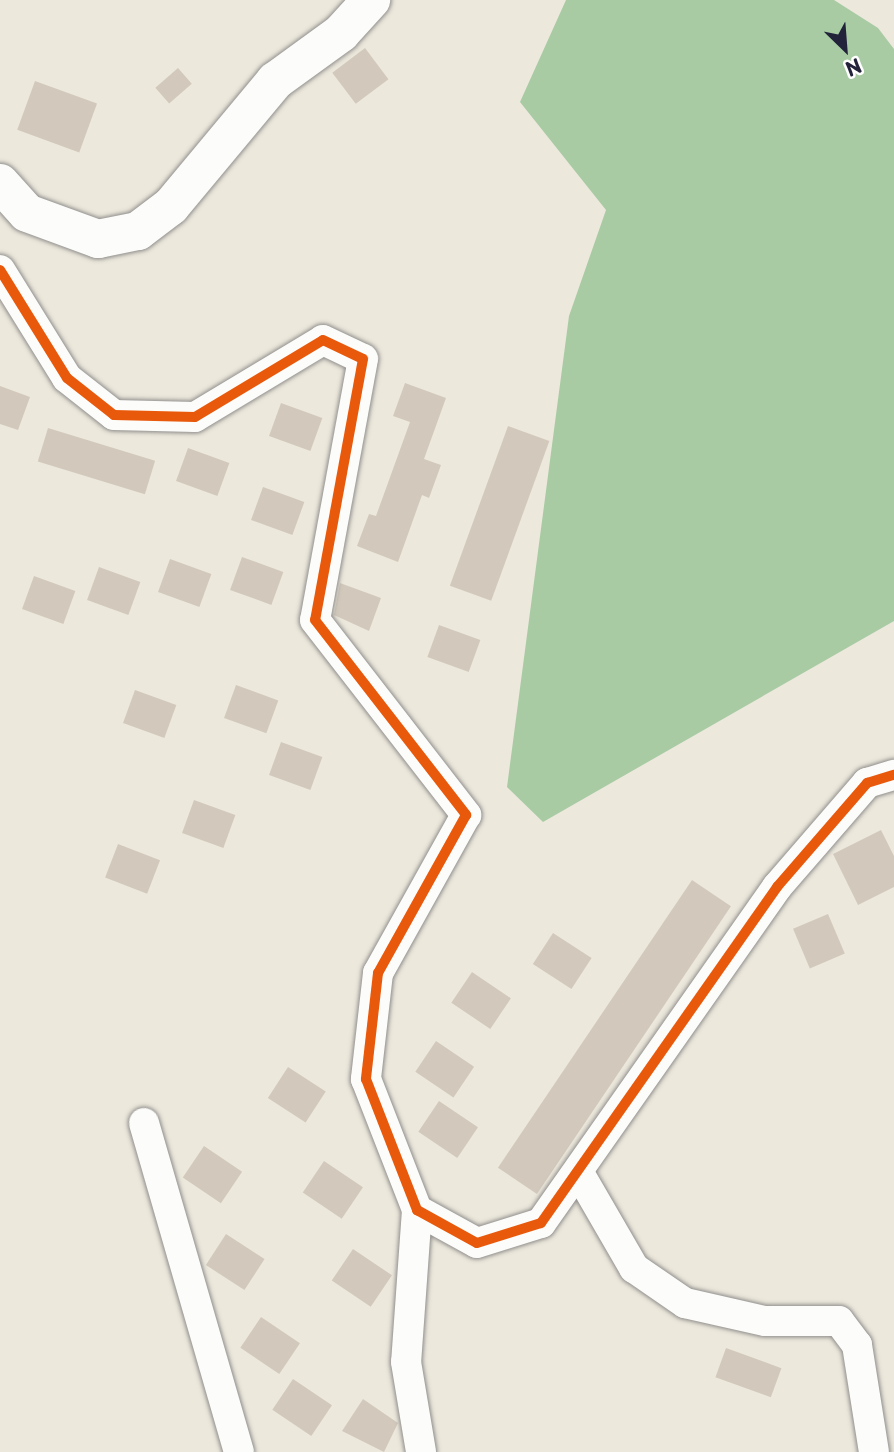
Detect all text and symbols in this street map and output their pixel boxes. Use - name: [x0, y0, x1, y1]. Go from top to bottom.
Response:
- north arrow: [810, 14, 880, 84]
- text: N: [841, 52, 867, 84]

